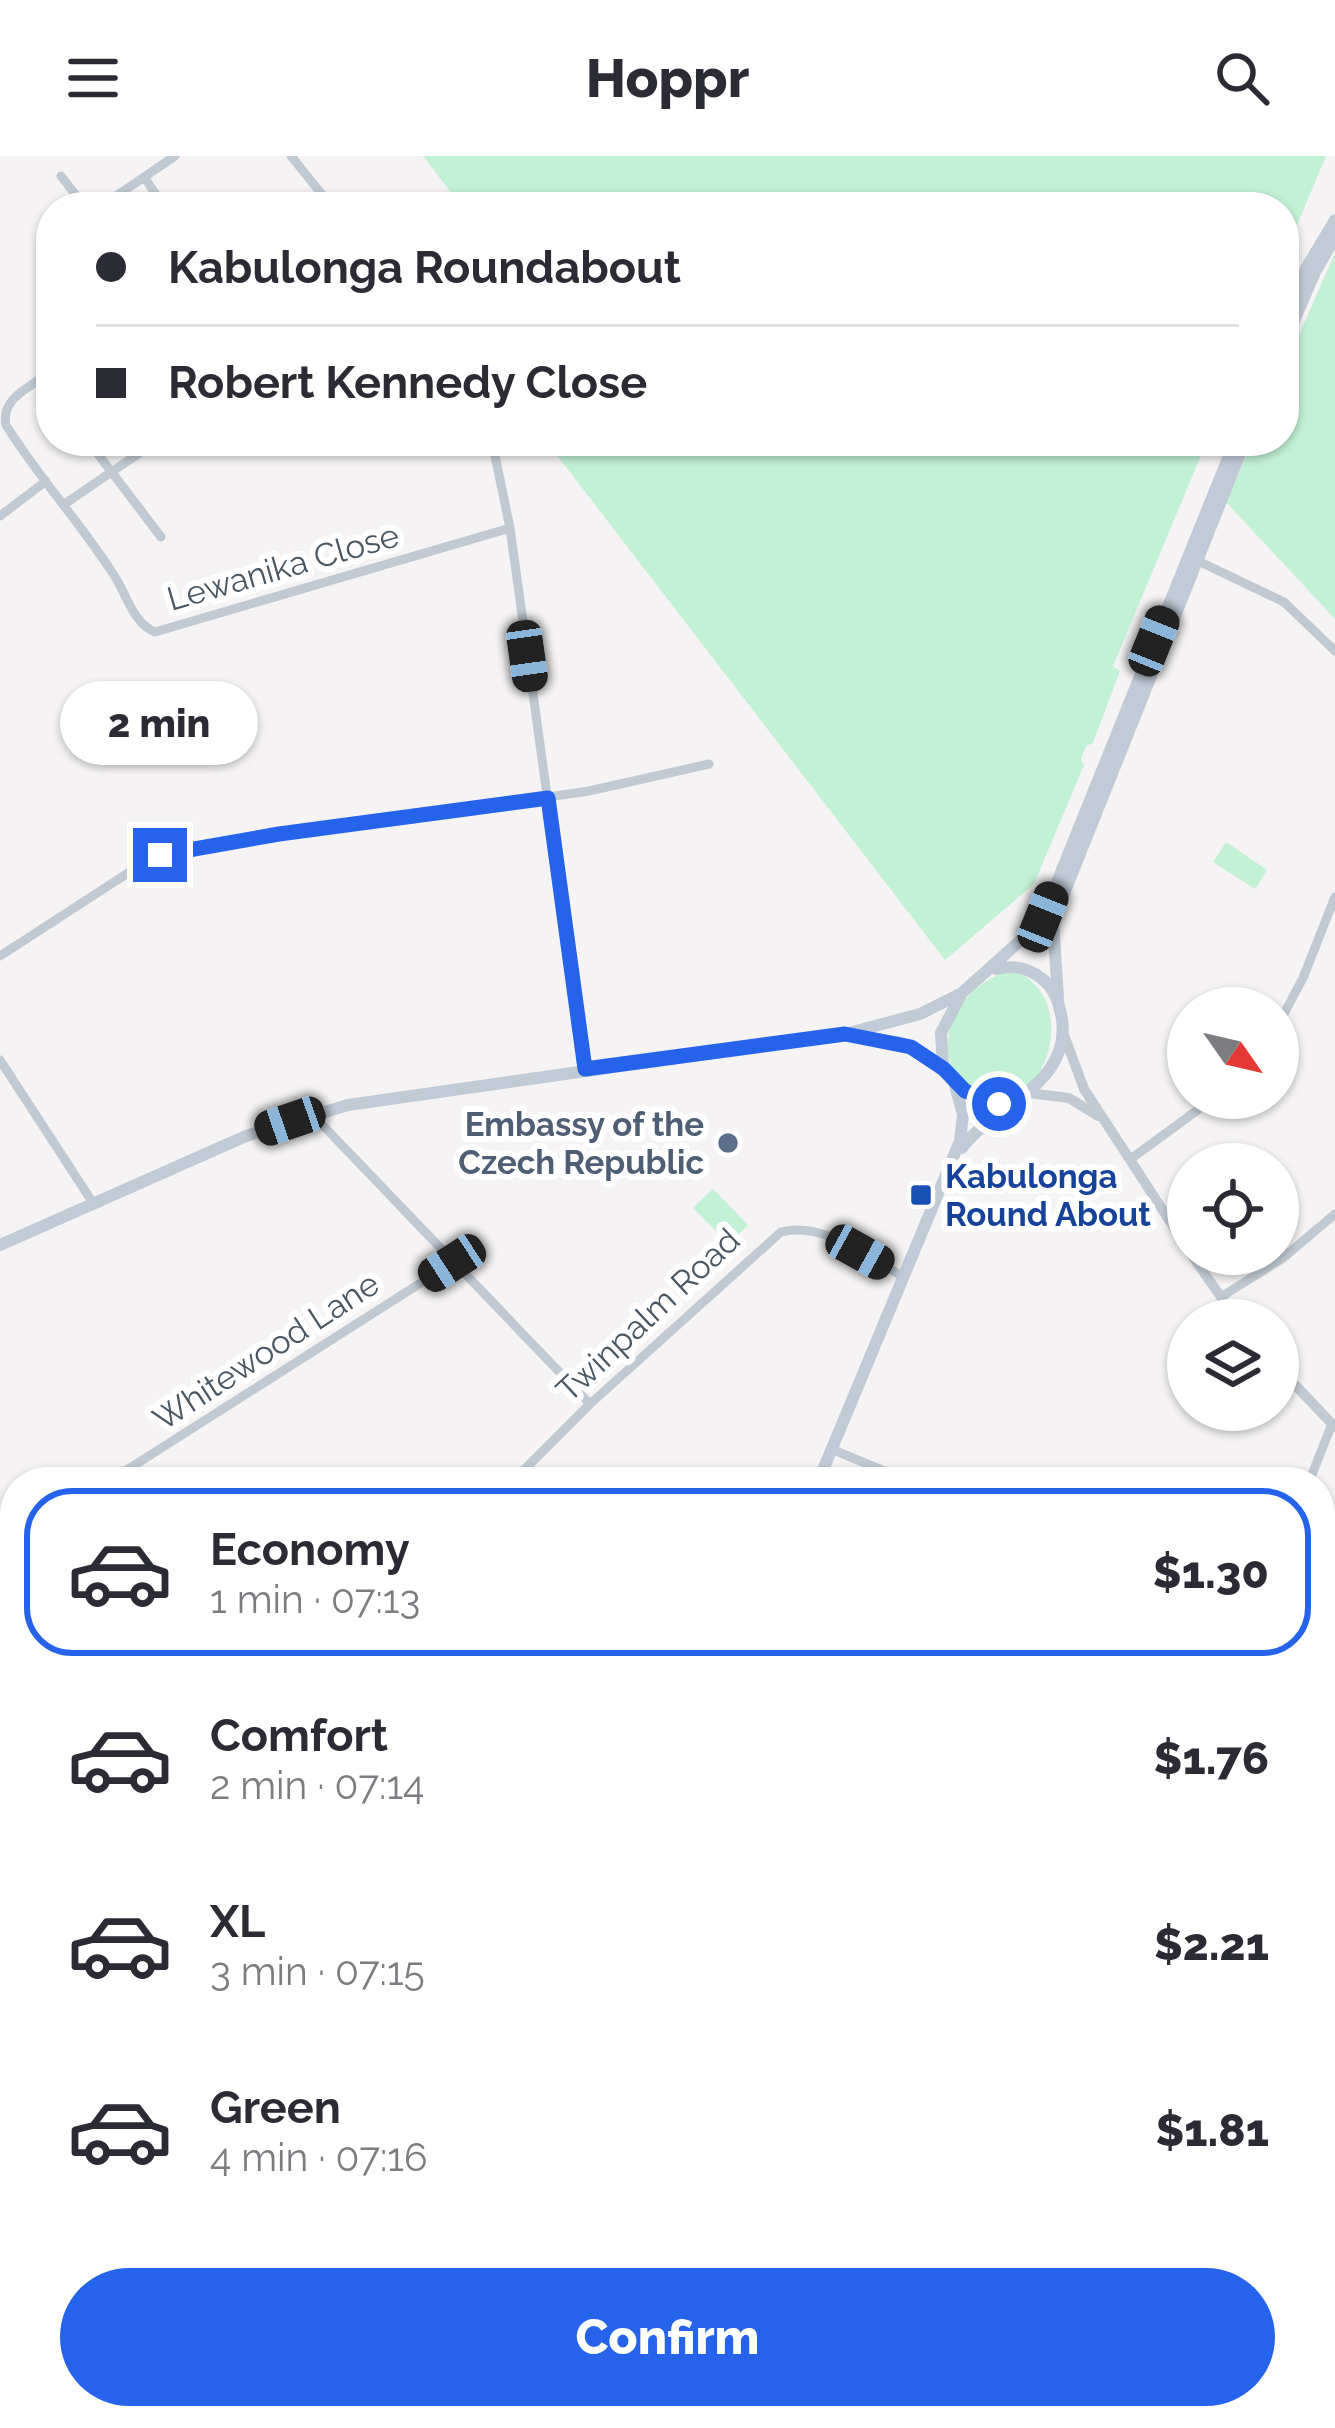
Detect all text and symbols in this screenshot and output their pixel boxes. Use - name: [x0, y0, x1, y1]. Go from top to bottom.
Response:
- icon: menu: [60, 45, 126, 111]
- icon: search: [1209, 45, 1275, 111]
- text: Hoppr: [586, 46, 749, 110]
- text: Kabulonga Roundabout: [168, 241, 681, 294]
- text: Robert Kennedy Close: [168, 356, 647, 409]
- street label: Lewanika Close: [163, 515, 403, 619]
- car: [1124, 601, 1184, 681]
- car: [504, 618, 550, 694]
- callout: 2 min: [61, 681, 259, 765]
- text: 2 min: [108, 700, 210, 746]
- route end: [133, 828, 187, 882]
- car: [1013, 877, 1073, 957]
- north arrow: [1167, 987, 1299, 1119]
- map controls: [1167, 987, 1299, 1431]
- route start: [972, 1077, 1026, 1131]
- car: [250, 1092, 330, 1150]
- place label: Embassy of the Czech Republic: [458, 1105, 704, 1182]
- marker: Embassy of the Czech Republic: [715, 1130, 741, 1156]
- button: locate: [1167, 1143, 1299, 1275]
- place label: Kabulonga Round About: [945, 1157, 1151, 1234]
- marker: Kabulonga Round About: [908, 1182, 934, 1208]
- car: [820, 1219, 900, 1285]
- street label: Twinpalm Road: [548, 1220, 748, 1410]
- car: [412, 1228, 492, 1298]
- street label: Whitewood Lane: [146, 1264, 386, 1438]
- button: layers: [1167, 1299, 1299, 1431]
- icon: car: [66, 1518, 174, 1626]
- text: Economy: [210, 1523, 410, 1576]
- text: $1.30: [1153, 1546, 1269, 1599]
- text: 1 min · 07:13: [210, 1576, 420, 1622]
- icon: car: [66, 1704, 174, 1812]
- text: Comfort: [210, 1709, 388, 1762]
- text: $1.76: [1154, 1732, 1269, 1785]
- text: 2 min · 07:14: [210, 1762, 424, 1808]
- icon: car: [66, 1890, 174, 1998]
- text: XL: [210, 1895, 265, 1948]
- text: $2.21: [1154, 1918, 1269, 1971]
- text: 3 min · 07:15: [210, 1948, 425, 1994]
- icon: car: [66, 2076, 174, 2184]
- text: Green: [210, 2081, 341, 2134]
- text: $1.81: [1155, 2104, 1269, 2157]
- text: 4 min · 07:16: [210, 2134, 428, 2180]
- button: Confirm: [60, 2268, 1275, 2406]

